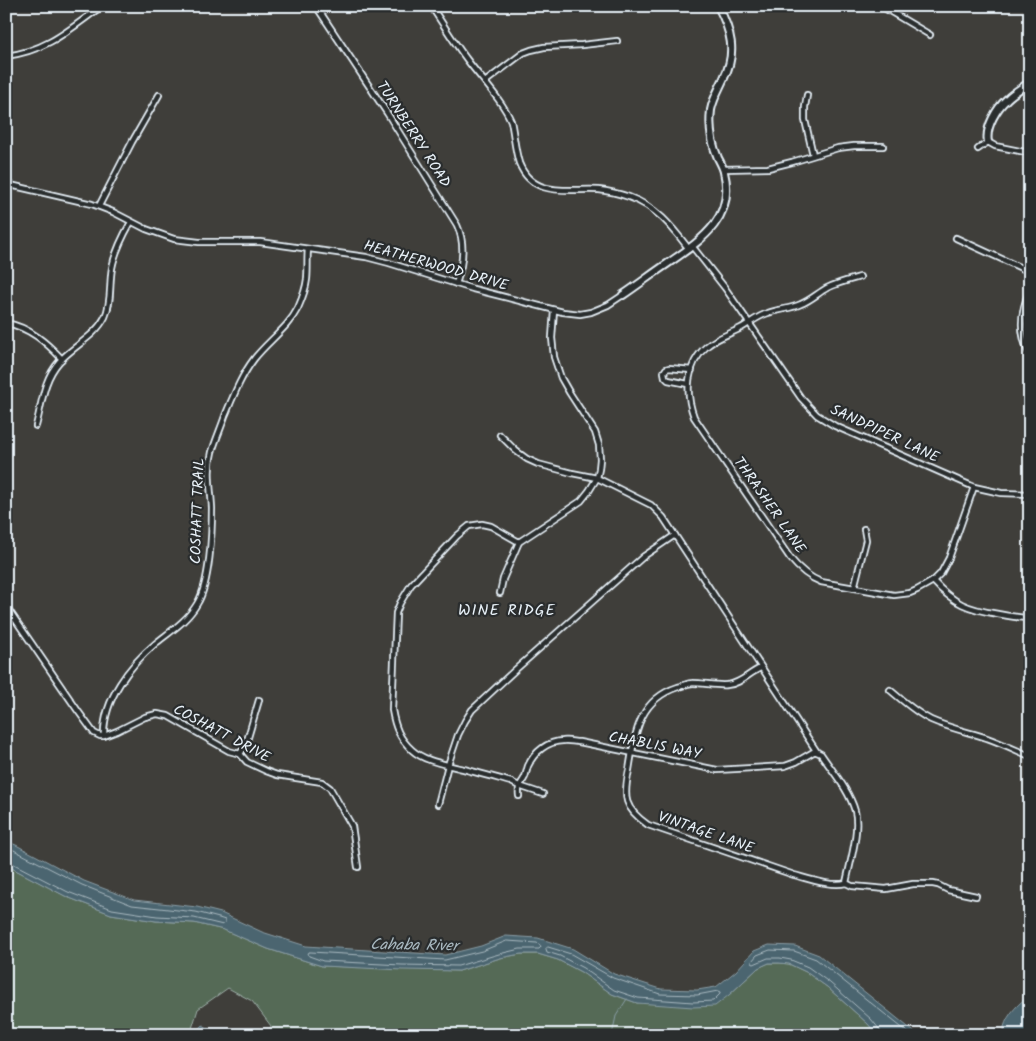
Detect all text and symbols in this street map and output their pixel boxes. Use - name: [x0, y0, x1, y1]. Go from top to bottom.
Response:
- street label: TURNBERRY ROAD: [370, 76, 457, 193]
- street label: HEATHERWOOD DRIVE: [361, 234, 512, 298]
- street label: SANDPIPER LANE: [826, 398, 944, 470]
- street label: THRASHER LANE: [727, 452, 812, 560]
- street label: COSHATT TRAIL: [184, 458, 212, 564]
- district label: WINE RIDGE: [458, 598, 556, 623]
- street label: COSHATT DRIVE: [169, 698, 276, 770]
- street label: CHABLIS WAY: [606, 725, 705, 767]
- street label: VINTAGE LANE: [654, 805, 758, 861]
- water label: Cahaba River: [370, 932, 462, 959]

